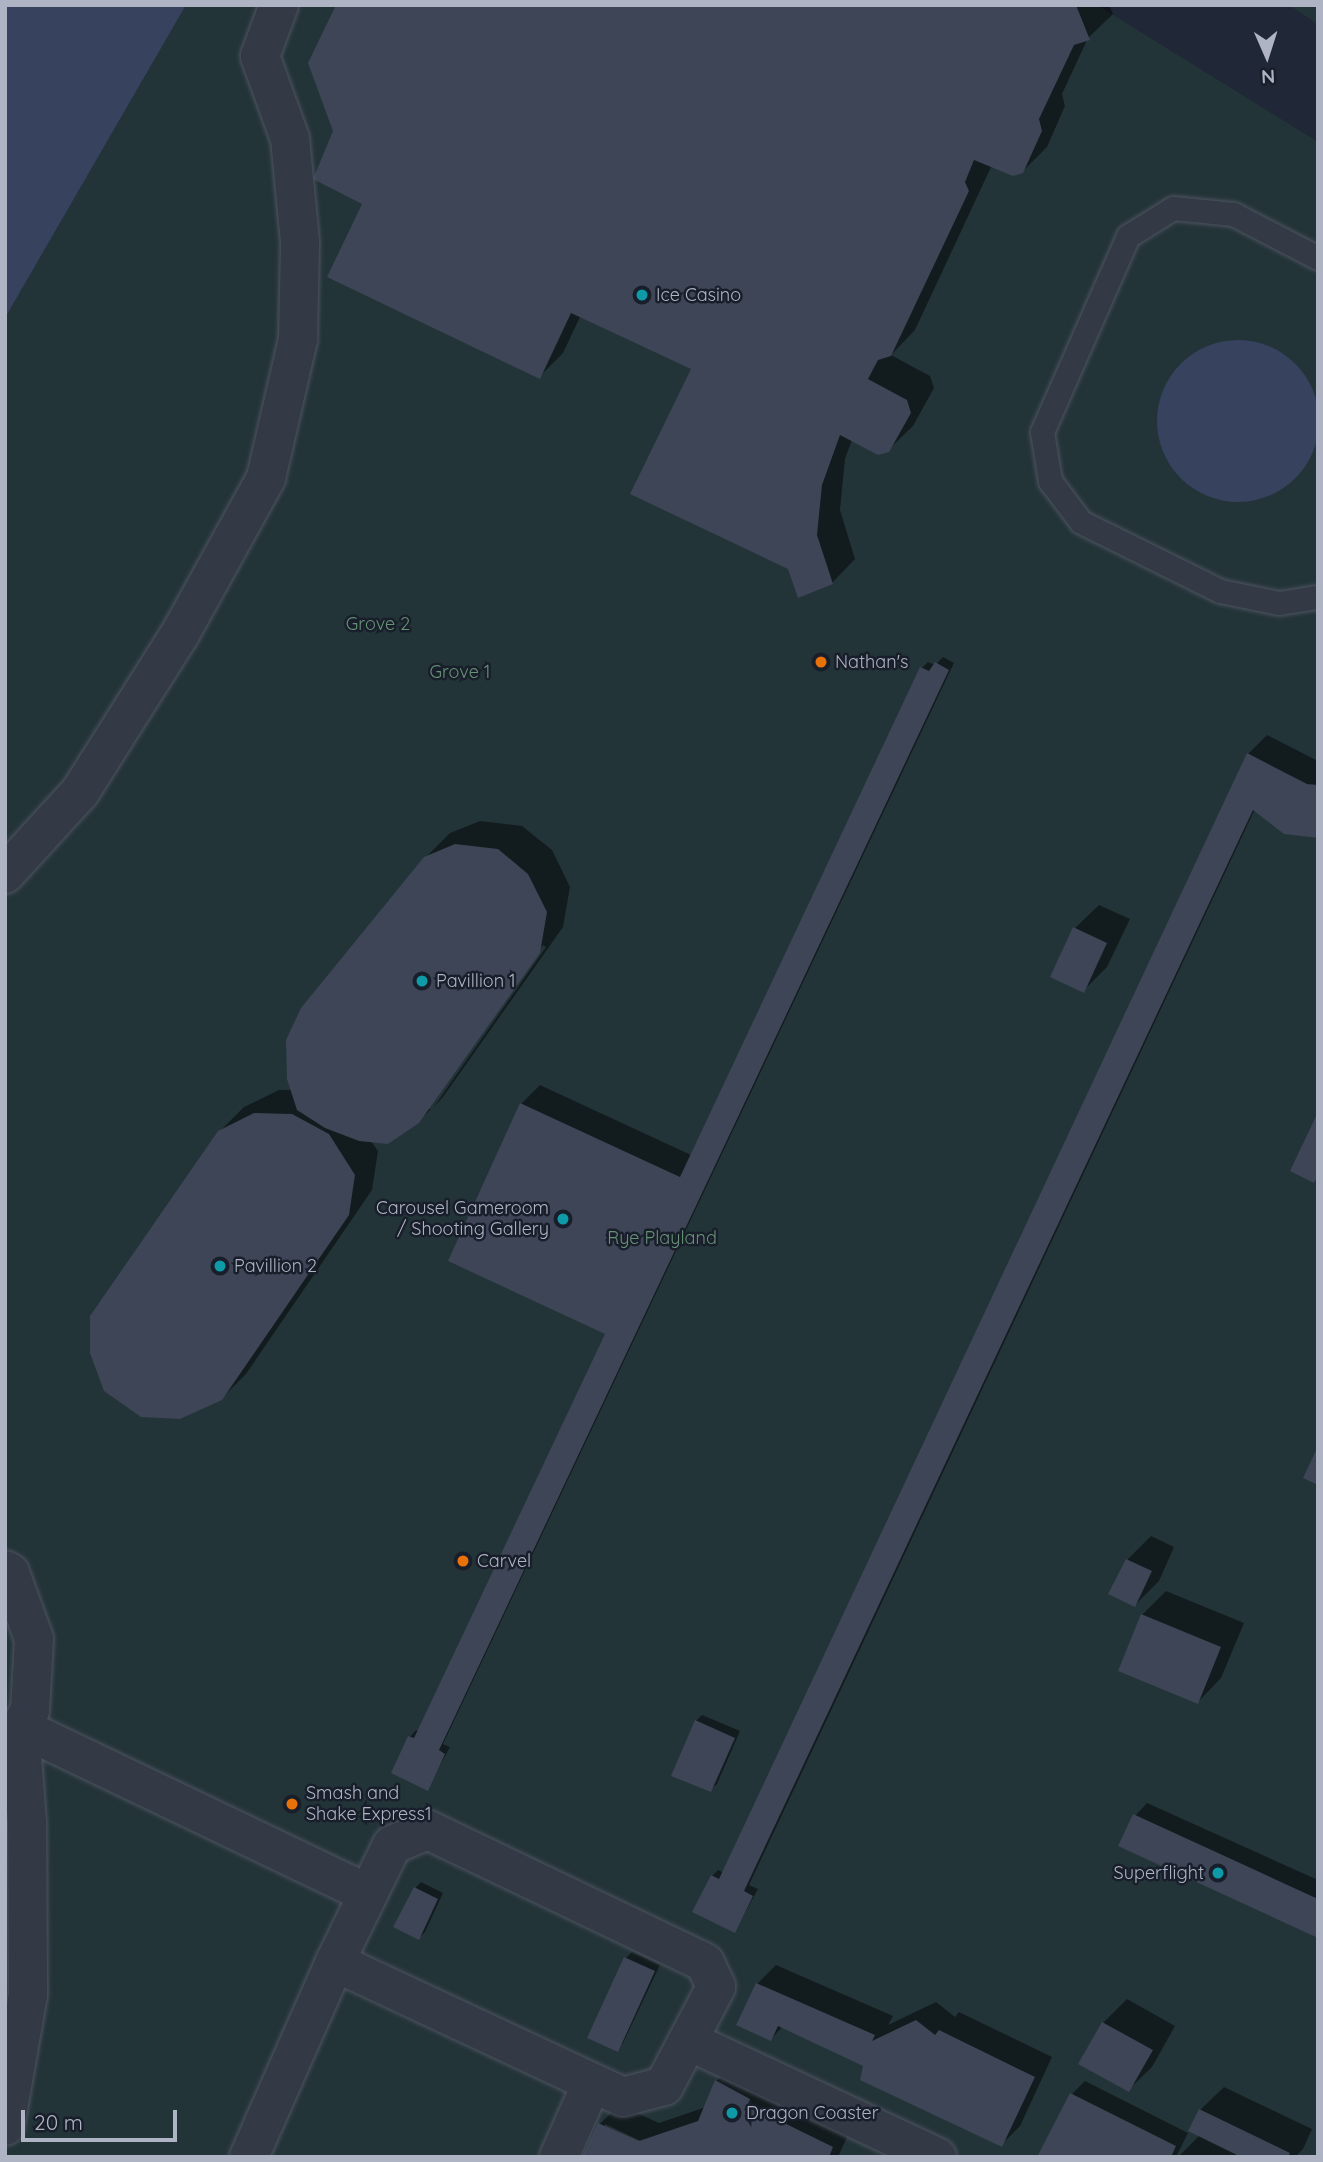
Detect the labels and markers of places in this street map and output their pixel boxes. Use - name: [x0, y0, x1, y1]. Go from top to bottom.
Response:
- place label: Ice Casino: [656, 284, 741, 306]
- marker: Ice Casino: [634, 287, 650, 303]
- place label: Nathan's: [835, 651, 909, 673]
- marker: Nathan's: [813, 654, 829, 670]
- place label: Pavillion 1: [436, 970, 516, 992]
- marker: Pavillion 1: [414, 973, 430, 989]
- place label: Carousel Gameroom / Shooting Gallery: [376, 1198, 549, 1240]
- marker: Carousel Gameroom / Shooting Gallery: [555, 1211, 571, 1227]
- place label: Pavillion 2: [234, 1255, 317, 1277]
- marker: Pavillion 2: [212, 1258, 228, 1274]
- place label: Carvel: [477, 1550, 531, 1572]
- marker: Carvel: [455, 1553, 471, 1569]
- place label: Smash and Shake Express1: [306, 1783, 432, 1826]
- marker: Smash and Shake Express1: [284, 1796, 300, 1812]
- place label: Superflight: [1114, 1862, 1204, 1884]
- marker: Superflight: [1210, 1865, 1226, 1881]
- place label: Dragon Coaster: [746, 2102, 879, 2124]
- marker: Dragon Coaster: [724, 2105, 740, 2121]

